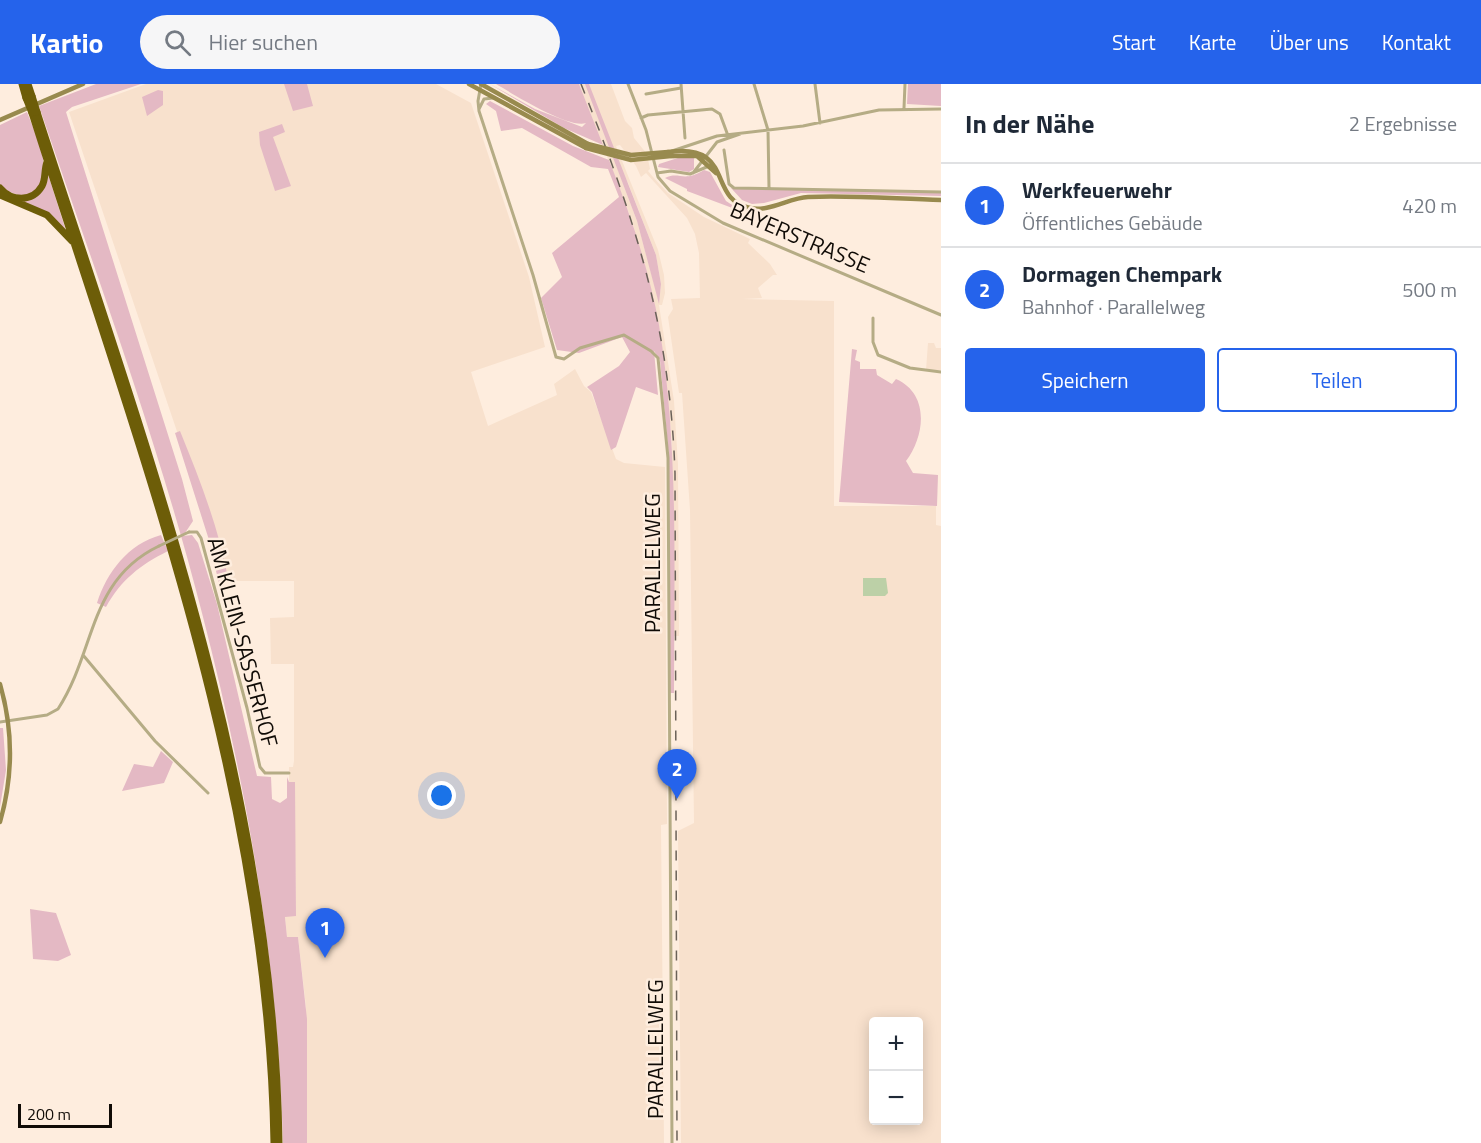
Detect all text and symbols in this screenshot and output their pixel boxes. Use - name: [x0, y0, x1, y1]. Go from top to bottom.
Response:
- search box: [140, 15, 560, 69]
- text: Kartio: [30, 21, 104, 64]
- text: Hier suchen: [209, 25, 318, 59]
- icon: search: [161, 26, 194, 59]
- text: Start: [1112, 26, 1156, 58]
- text: Karte: [1189, 26, 1236, 58]
- text: Über uns: [1269, 26, 1349, 58]
- text: Kontakt: [1382, 26, 1451, 58]
- text: In der Nähe: [965, 104, 1094, 143]
- text: 2 Ergebnisse: [1349, 108, 1457, 139]
- text: Werkfeuerwehr: [1022, 173, 1172, 207]
- text: 1: [979, 190, 990, 221]
- text: 420 m: [1402, 190, 1457, 221]
- street label: BAYERSTRASSE: [725, 192, 875, 282]
- text: Öffentliches Gebäude: [1022, 207, 1203, 238]
- text: Dormagen Chempark: [1022, 257, 1222, 291]
- text: 2: [979, 274, 990, 305]
- text: 500 m: [1402, 274, 1457, 305]
- text: Bahnhof · Parallelweg: [1022, 291, 1205, 322]
- button: Speichern: [965, 348, 1205, 412]
- button: Teilen: [1217, 348, 1457, 412]
- street label: PARALLELWEG: [635, 493, 669, 633]
- street label: AM KLEIN-SASSERHOF: [199, 533, 287, 751]
- pin: 2: [658, 750, 696, 799]
- your location: [427, 781, 456, 810]
- pin: 1: [306, 908, 344, 958]
- street label: PARALLELWEG: [638, 979, 672, 1119]
- map controls: [869, 1017, 923, 1125]
- button: +: [869, 1017, 923, 1071]
- button: −: [869, 1071, 923, 1125]
- scale bar: [18, 1101, 112, 1128]
- text: 200 m: [27, 1102, 71, 1126]

